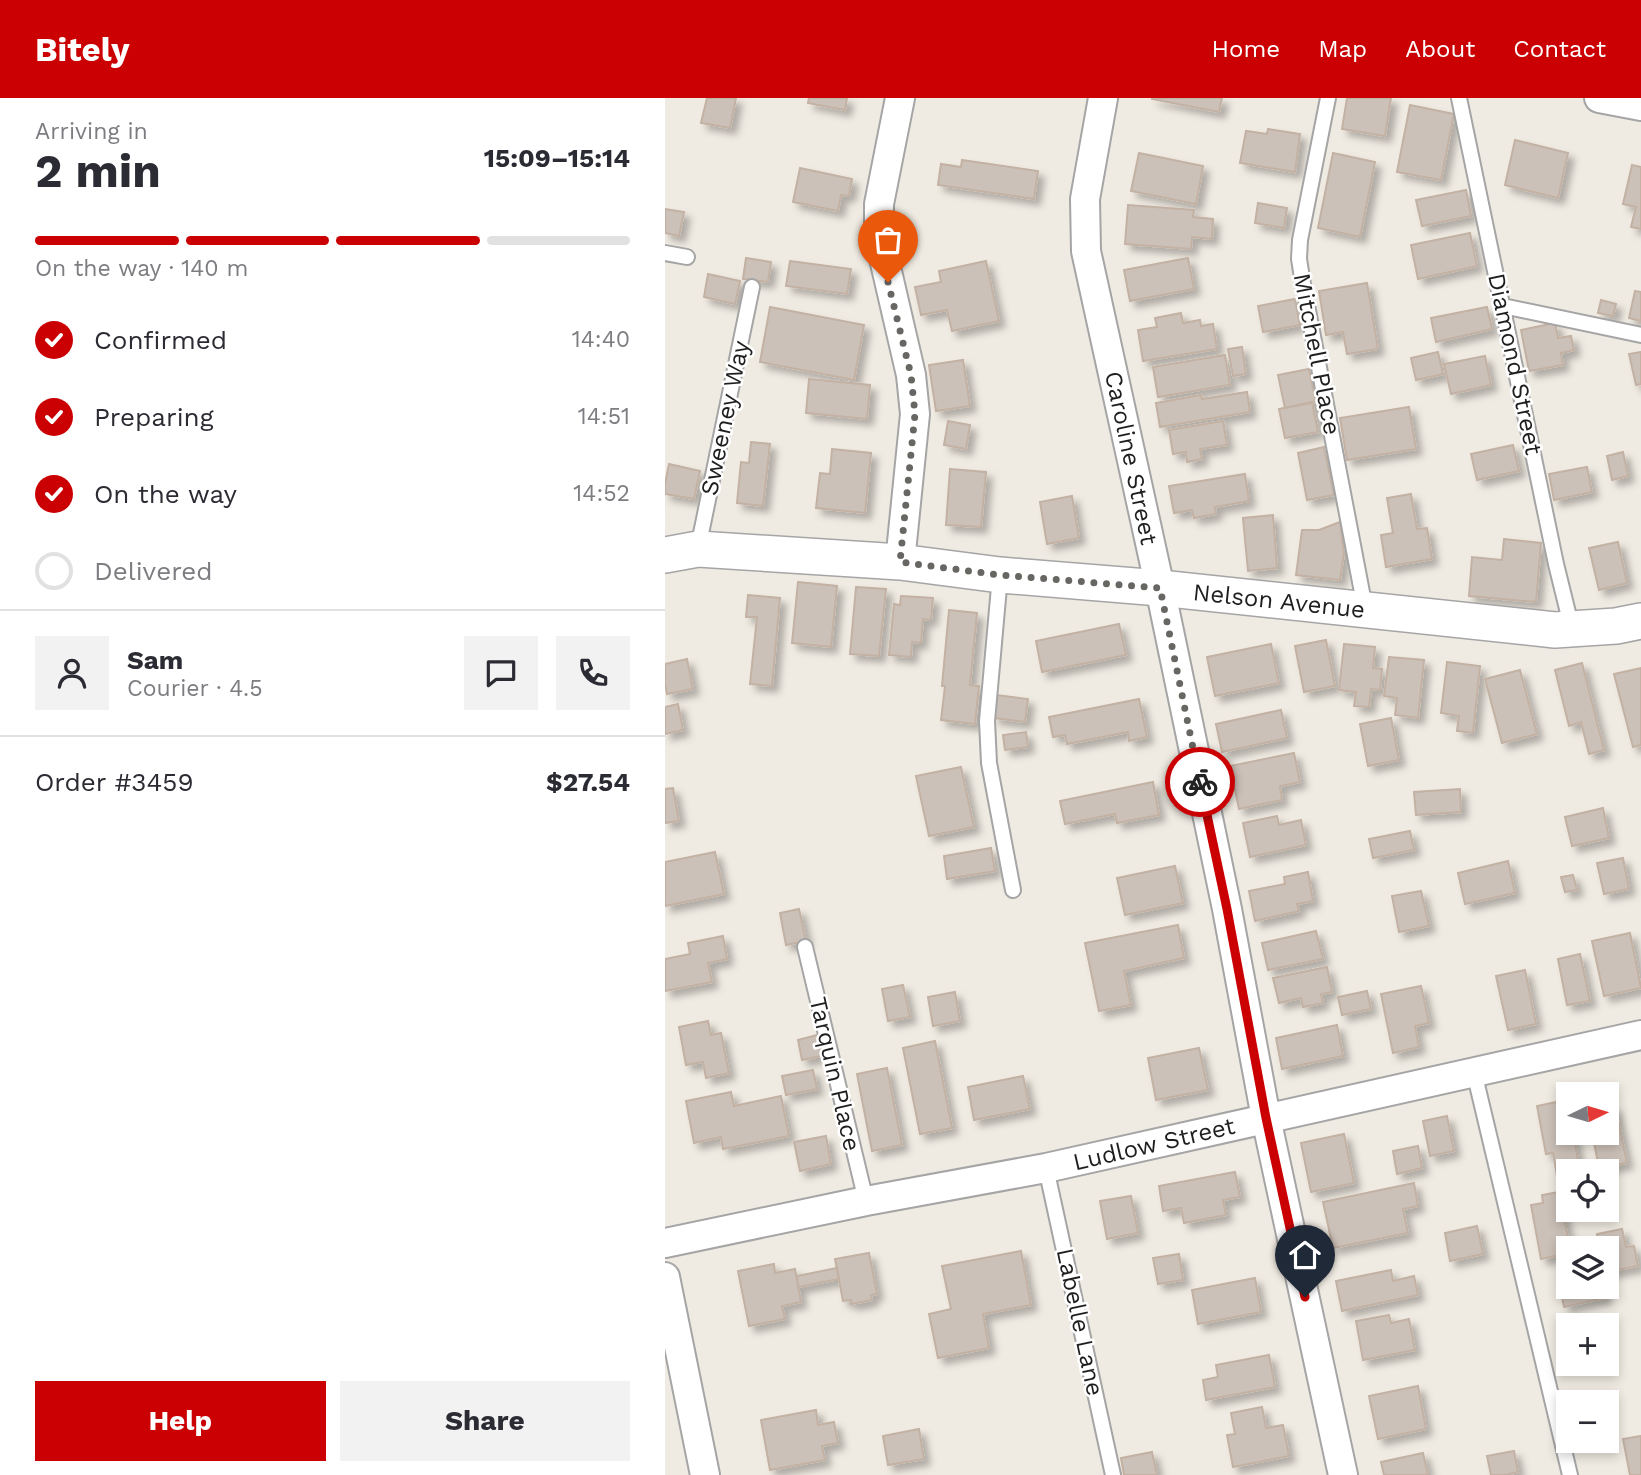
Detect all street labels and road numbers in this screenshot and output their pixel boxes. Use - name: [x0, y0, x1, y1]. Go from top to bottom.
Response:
- street label: Mitchell Place: [1288, 271, 1346, 437]
- street label: Diamond Street: [1482, 271, 1548, 457]
- street label: Sweeney Way: [695, 337, 755, 498]
- street label: Caroline Street: [1099, 369, 1163, 547]
- street label: Nelson Avenue: [1192, 578, 1366, 624]
- street label: Tarquin Place: [804, 994, 866, 1154]
- street label: Ludlow Street: [1070, 1112, 1238, 1176]
- street label: Labelle Lane: [1051, 1246, 1109, 1398]

